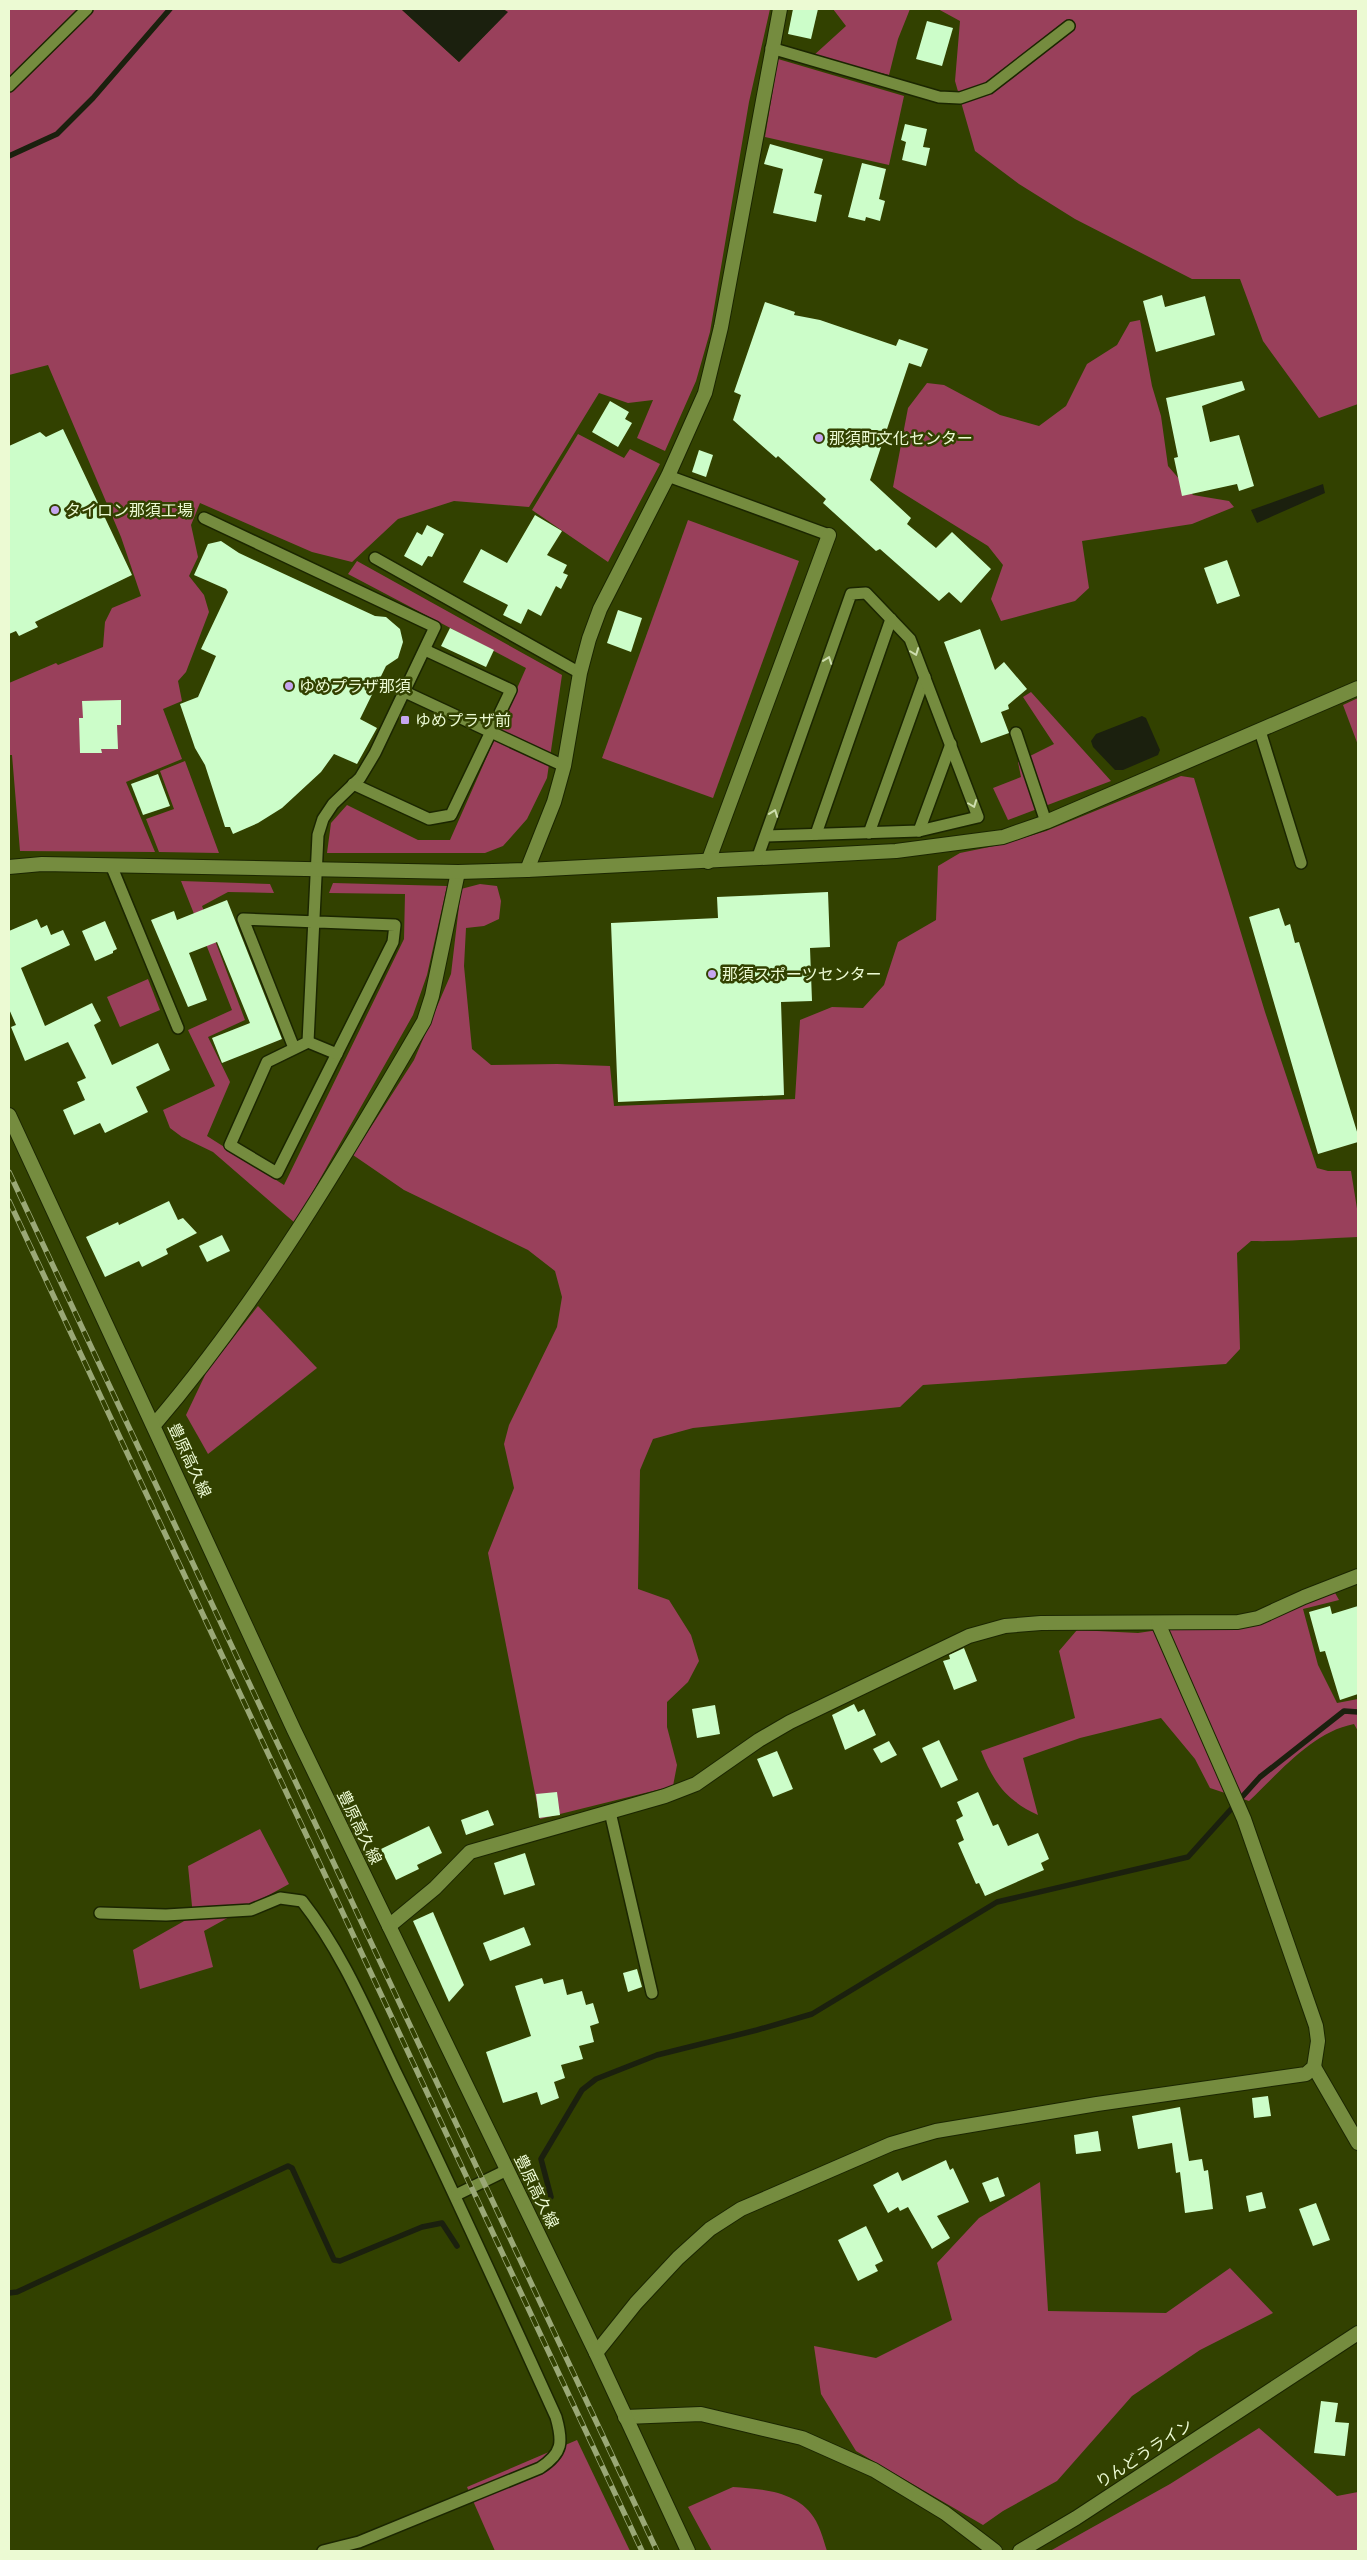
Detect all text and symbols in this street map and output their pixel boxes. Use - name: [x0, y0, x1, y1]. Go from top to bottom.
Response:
- place label: 那須町文化センター: [829, 427, 973, 449]
- marker: 那須町文化センター: [813, 432, 825, 444]
- place label: タイロン那須工場: [65, 499, 193, 521]
- marker: タイロン那須工場: [49, 504, 61, 516]
- one-way arrow: [909, 647, 919, 656]
- one-way arrow: [822, 656, 832, 665]
- place label: ゆめプラザ那須: [299, 675, 411, 697]
- marker: ゆめプラザ那須: [283, 680, 295, 692]
- place label: ゆめプラザ前: [415, 709, 511, 731]
- marker: ゆめプラザ前: [399, 714, 411, 726]
- one-way arrow: [967, 799, 977, 808]
- one-way arrow: [768, 809, 778, 818]
- place label: 那須スポーツセンター: [722, 963, 882, 985]
- marker: 那須スポーツセンター: [706, 968, 718, 980]
- street label: 豊原高久線: [163, 1419, 217, 1501]
- street label: 豊原高久線: [333, 1786, 387, 1868]
- street label: 豊原高久線: [510, 2150, 564, 2232]
- street label: りんどうライン: [1091, 2413, 1197, 2493]

